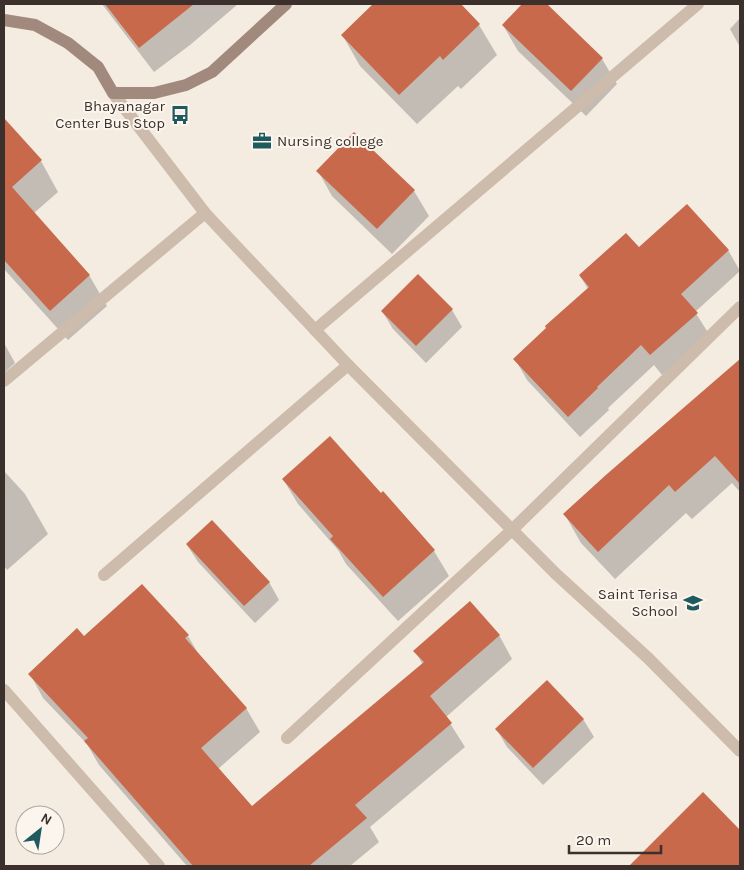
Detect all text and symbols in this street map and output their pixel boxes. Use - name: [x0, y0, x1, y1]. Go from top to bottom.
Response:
- place label: Bhayanagar Center Bus Stop: [55, 97, 166, 132]
- bus stop icon: Bhayanagar Center Bus Stop: [169, 104, 191, 126]
- office icon: Nursing college: [251, 130, 273, 152]
- place label: Nursing college: [277, 132, 383, 150]
- place label: Saint Terisa School: [598, 585, 678, 620]
- school or university icon: Saint Terisa School: [682, 592, 704, 614]
- north arrow: [15, 805, 65, 855]
- text: N: [38, 809, 55, 829]
- scale bar: [569, 822, 662, 854]
- text: 20 m: [576, 831, 611, 849]

